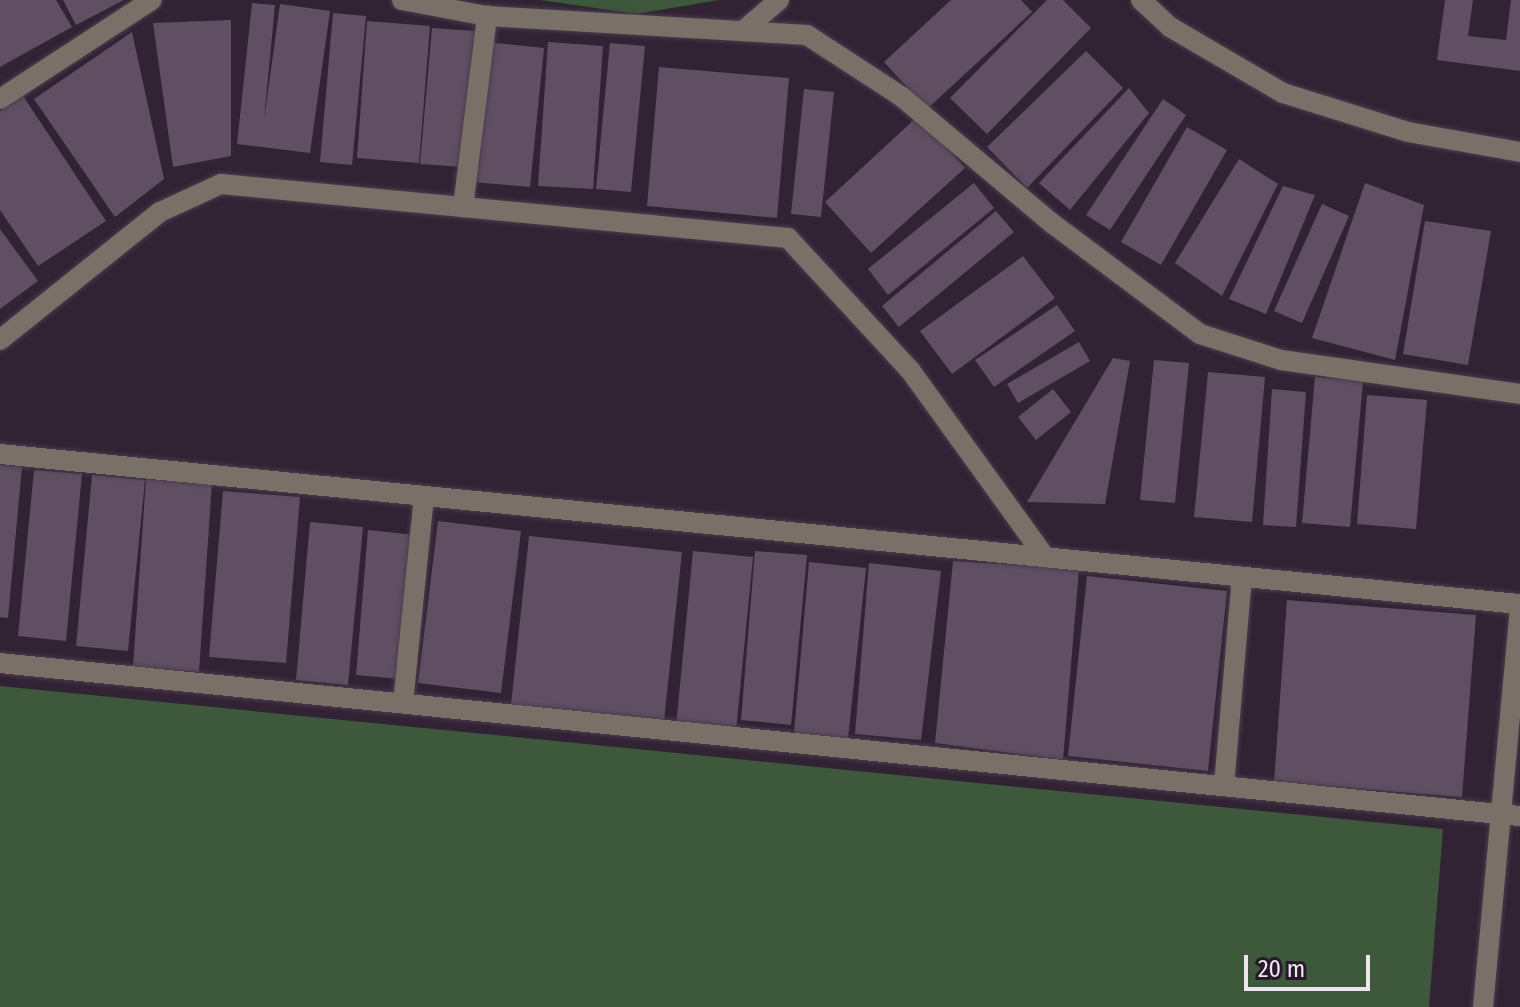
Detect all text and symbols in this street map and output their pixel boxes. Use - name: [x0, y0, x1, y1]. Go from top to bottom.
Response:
- scale bar: [1248, 939, 1374, 989]
- text: 20 m: [1258, 955, 1305, 983]

